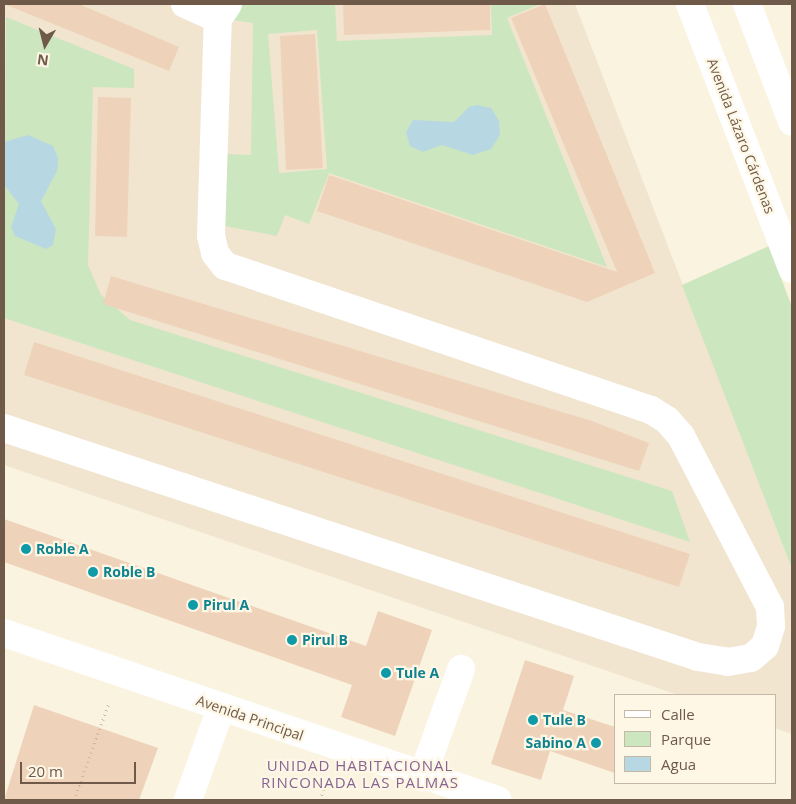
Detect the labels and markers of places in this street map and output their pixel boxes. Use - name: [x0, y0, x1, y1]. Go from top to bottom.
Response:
- place label: Roble A: [36, 541, 89, 557]
- marker: Roble A: [20, 543, 32, 555]
- place label: Roble B: [103, 564, 155, 580]
- marker: Roble B: [87, 566, 99, 578]
- place label: Pirul A: [203, 597, 249, 613]
- marker: Pirul A: [187, 599, 199, 611]
- place label: Pirul B: [302, 632, 348, 648]
- marker: Pirul B: [286, 634, 298, 646]
- place label: Tule A: [396, 665, 439, 681]
- marker: Tule A: [380, 667, 392, 679]
- place label: Tule B: [543, 712, 586, 728]
- marker: Tule B: [527, 714, 539, 726]
- place label: Sabino A: [526, 735, 586, 751]
- marker: Sabino A: [590, 737, 602, 749]

